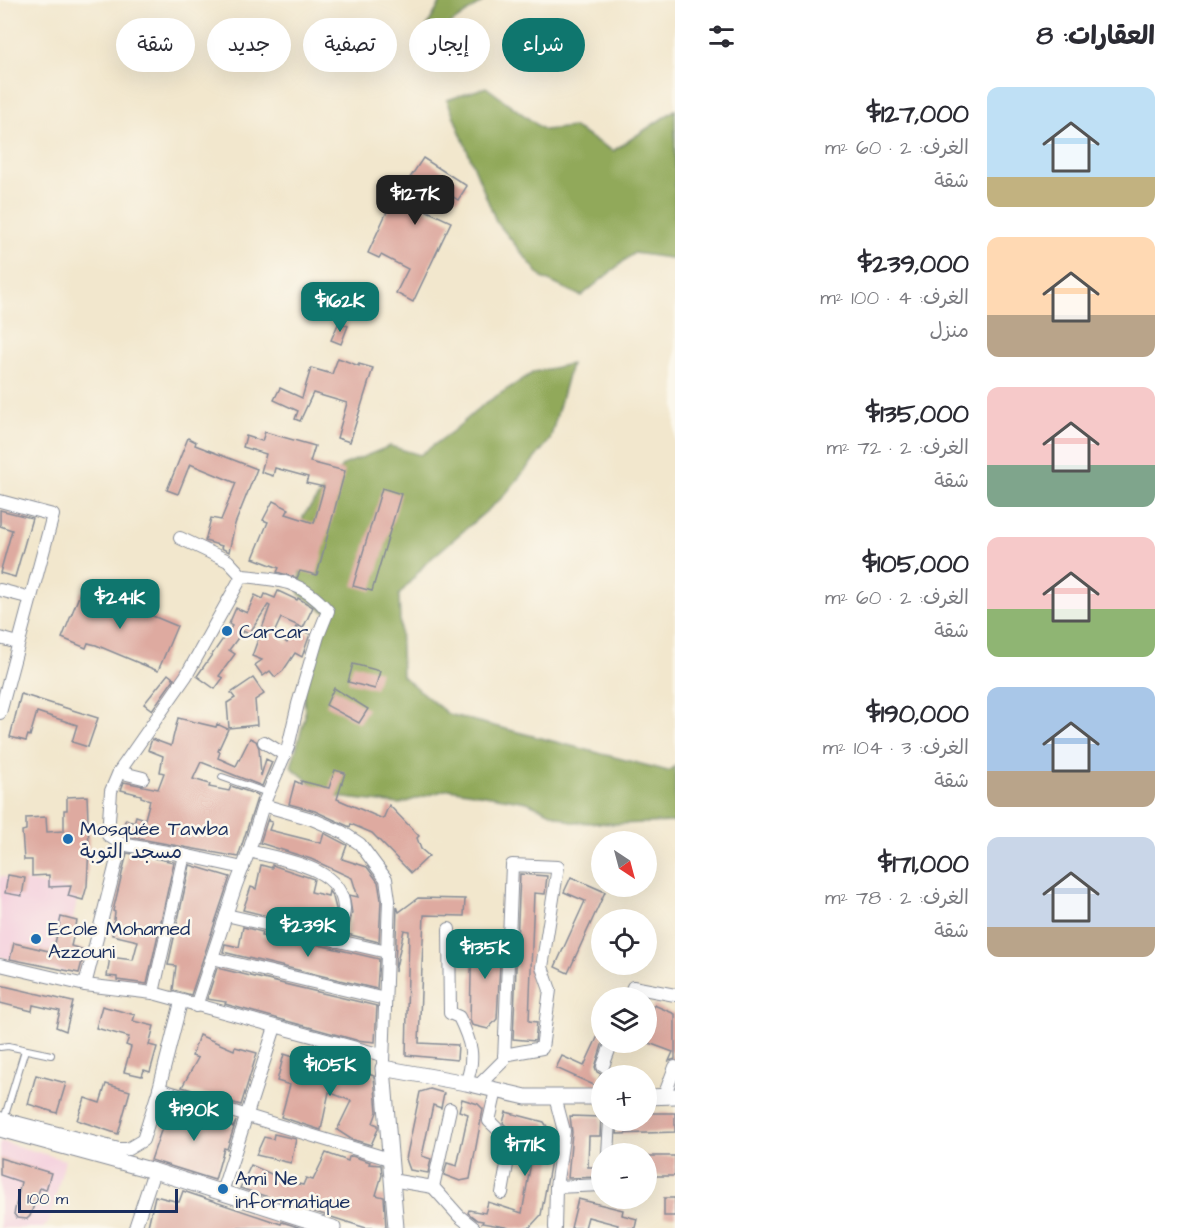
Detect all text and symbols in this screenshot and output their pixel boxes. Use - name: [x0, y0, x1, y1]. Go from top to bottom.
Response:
- chip: شقة: [116, 18, 195, 72]
- chip: جديد: [207, 18, 291, 72]
- chip: تصفية: [303, 18, 397, 72]
- chip: إيجار: [409, 18, 490, 72]
- chip: شراء: [502, 18, 585, 72]
- text: العقارات: 8: [1036, 18, 1155, 54]
- icon: filters: [705, 20, 738, 53]
- text: $127,000: [866, 96, 969, 132]
- icon: home: [1035, 111, 1107, 183]
- text: الغرف: 2 · 60 m²: [825, 134, 969, 162]
- text: شقة: [934, 167, 969, 195]
- pin: $127K: [373, 175, 457, 226]
- text: $127K: [390, 180, 440, 208]
- text: $239,000: [858, 246, 969, 282]
- icon: home: [1035, 261, 1107, 333]
- pin: $162K: [298, 282, 382, 333]
- text: الغرف: 4 · 100 m²: [820, 284, 969, 312]
- text: $162K: [315, 287, 365, 315]
- text: منزل: [930, 317, 969, 345]
- text: $135,000: [866, 396, 969, 432]
- icon: home: [1035, 411, 1107, 483]
- text: الغرف: 2 · 72 m²: [826, 434, 969, 462]
- text: شقة: [934, 467, 969, 495]
- text: $105,000: [863, 546, 969, 582]
- icon: home: [1035, 561, 1107, 633]
- pin: $241K: [78, 579, 162, 630]
- text: $241K: [95, 584, 145, 612]
- text: الغرف: 2 · 60 m²: [825, 584, 969, 612]
- text: شقة: [934, 617, 969, 645]
- place label: Carcar: [239, 618, 308, 646]
- marker: Carcar: [220, 624, 234, 638]
- text: $190,000: [866, 696, 969, 732]
- icon: home: [1035, 711, 1107, 783]
- text: الغرف: 3 · 104 m²: [823, 734, 969, 762]
- text: شقة: [934, 767, 969, 795]
- place label: Mosquée Tawba مسجد التوبة: [80, 815, 228, 866]
- north arrow: [591, 831, 657, 897]
- map controls: [591, 831, 657, 1209]
- marker: Mosquée Tawba مسجد التوبة: [61, 832, 75, 846]
- text: $171,000: [878, 846, 969, 882]
- icon: home: [1035, 861, 1107, 933]
- text: الغرف: 2 · 78 m²: [825, 884, 969, 912]
- pin: $239K: [266, 907, 350, 958]
- button: locate: [591, 909, 657, 975]
- text: $239K: [280, 912, 336, 940]
- place label: Ecole Mohamed Azzouni: [48, 915, 190, 966]
- text: شقة: [934, 917, 969, 945]
- pin: $135K: [443, 929, 527, 980]
- marker: Ecole Mohamed Azzouni: [29, 932, 43, 946]
- text: $135K: [460, 934, 510, 962]
- button: layers: [591, 987, 657, 1053]
- pin: $105K: [288, 1046, 372, 1097]
- text: $105K: [304, 1051, 356, 1079]
- button: +: [591, 1065, 657, 1131]
- pin: $190K: [152, 1091, 236, 1142]
- text: $190K: [169, 1096, 219, 1124]
- pin: $171K: [483, 1126, 567, 1177]
- text: $171K: [505, 1131, 545, 1159]
- button: −: [591, 1143, 657, 1209]
- place label: Ami Ne informatique: [235, 1165, 350, 1216]
- marker: Ami Ne informatique: [216, 1182, 230, 1196]
- scale bar: [18, 1186, 178, 1214]
- text: 100 m: [27, 1188, 68, 1210]

